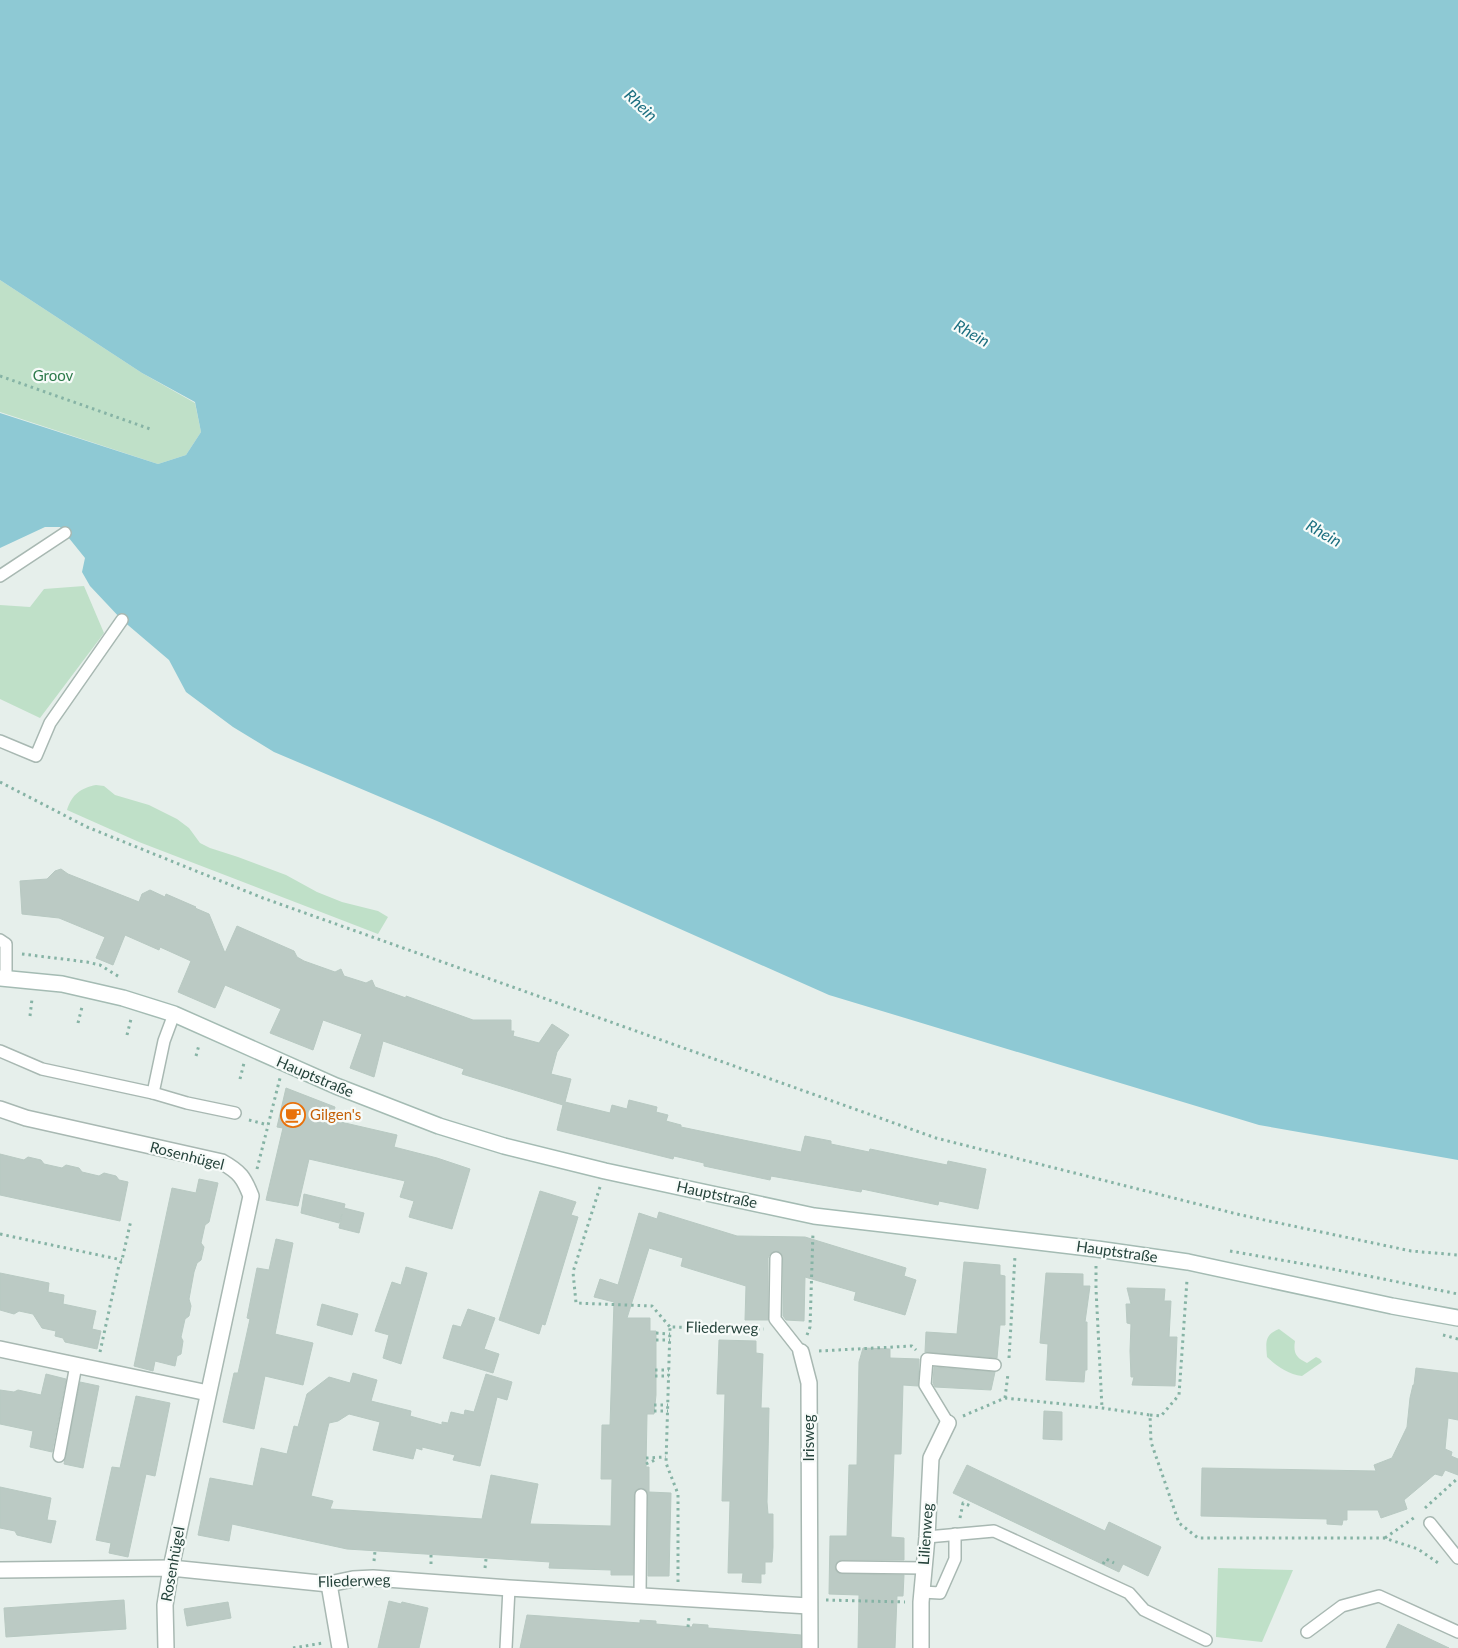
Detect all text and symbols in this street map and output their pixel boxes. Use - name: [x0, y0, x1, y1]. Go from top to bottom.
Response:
- water label: Rhein: [621, 85, 662, 124]
- water label: Rhein: [951, 315, 993, 350]
- park label: Groov: [33, 366, 74, 384]
- water label: Rhein: [1303, 515, 1345, 550]
- street label: Hauptstraße: [274, 1052, 357, 1100]
- cafe icon: Gilgen's: [280, 1102, 306, 1128]
- place label: Gilgen's: [310, 1105, 361, 1123]
- street label: Rosenhügel: [148, 1137, 226, 1173]
- street label: Hauptstraße: [675, 1177, 759, 1211]
- street label: Hauptstraße: [1075, 1236, 1159, 1266]
- street label: Fliederweg: [686, 1317, 759, 1337]
- street label: Irisweg: [799, 1414, 817, 1462]
- street label: Lilienweg: [914, 1502, 936, 1566]
- street label: Rosenhügel: [157, 1525, 187, 1603]
- street label: Fliederweg: [317, 1570, 391, 1590]

